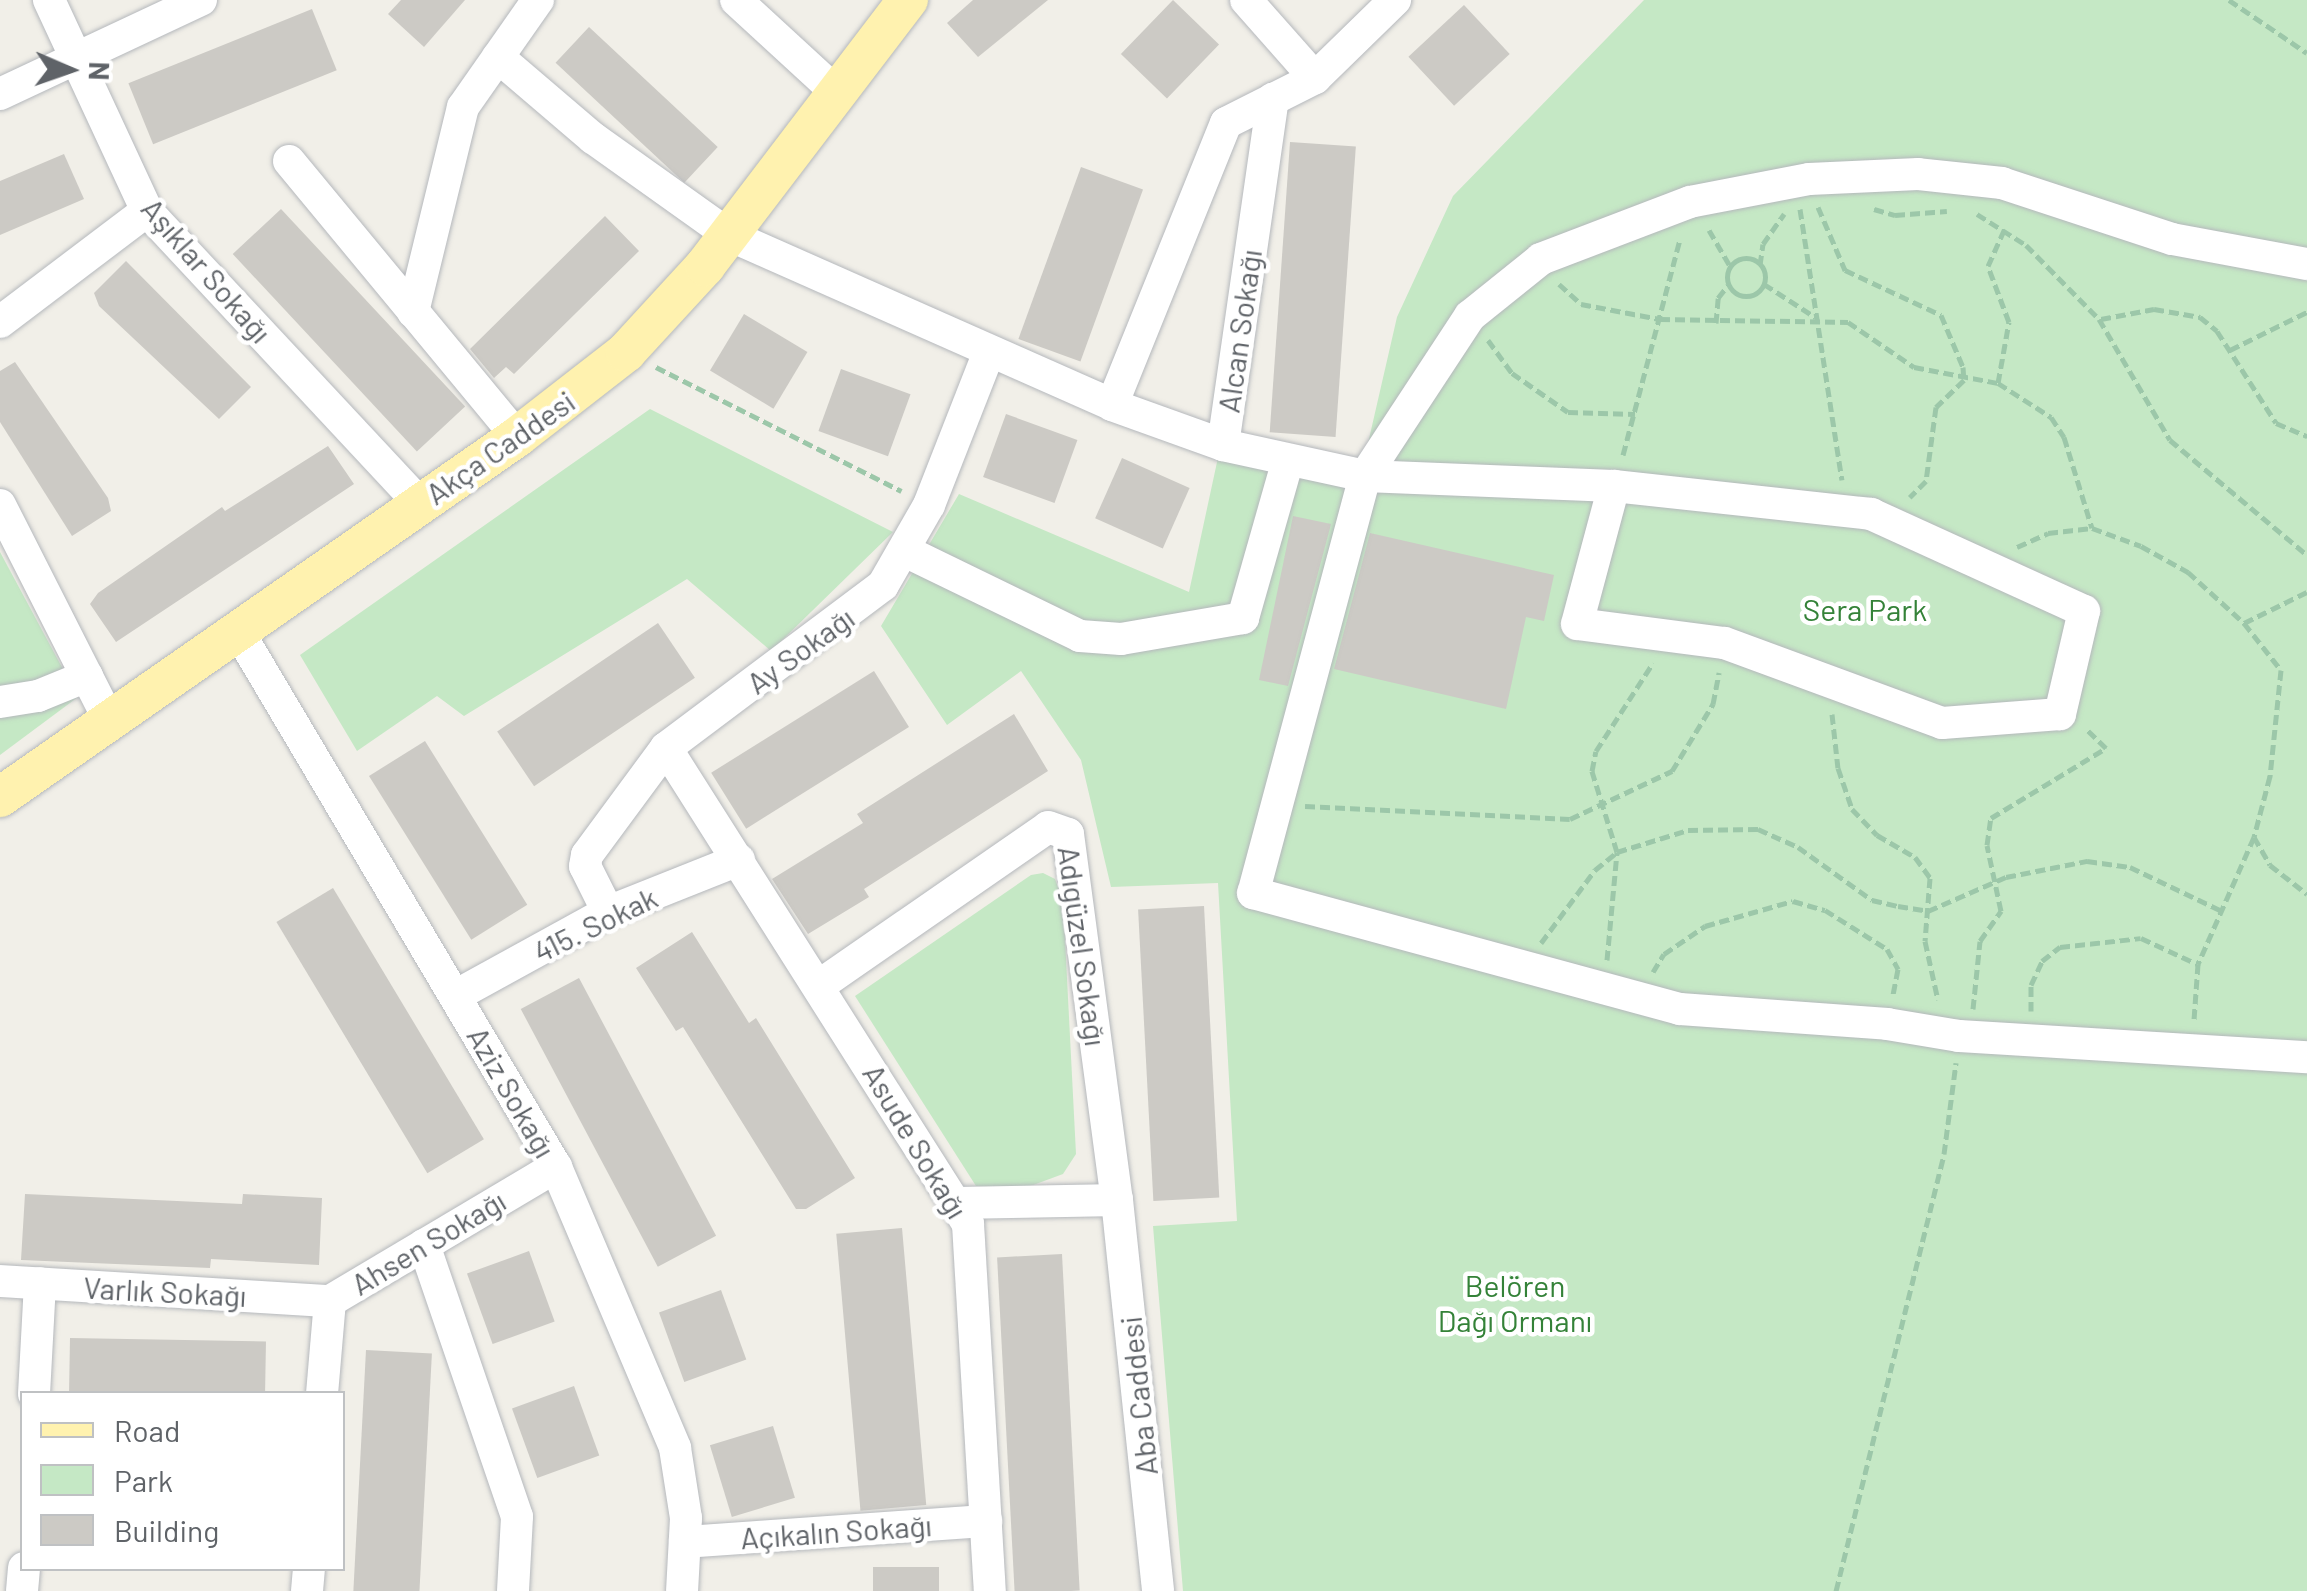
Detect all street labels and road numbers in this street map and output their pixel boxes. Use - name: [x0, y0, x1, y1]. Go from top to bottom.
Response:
- street label: Aşıklar Sokağı: [134, 190, 280, 350]
- street label: Alcan Sokağı: [1210, 247, 1268, 415]
- street label: Akça Caddesi: [419, 383, 581, 511]
- street label: Ay Sokağı: [739, 599, 861, 701]
- street label: Adıgüzel Sokağı: [1051, 844, 1115, 1048]
- street label: 415. Sokak: [527, 879, 663, 969]
- street label: Aziz Sokağı: [460, 1020, 564, 1164]
- street label: Asude Sokağı: [856, 1057, 976, 1225]
- street label: Ahsen Sokağı: [344, 1182, 512, 1302]
- street label: Varlık Sokağı: [83, 1269, 247, 1313]
- street label: Aba Caddesi: [1112, 1315, 1164, 1477]
- street label: Açıkalın Sokağı: [739, 1506, 933, 1556]

